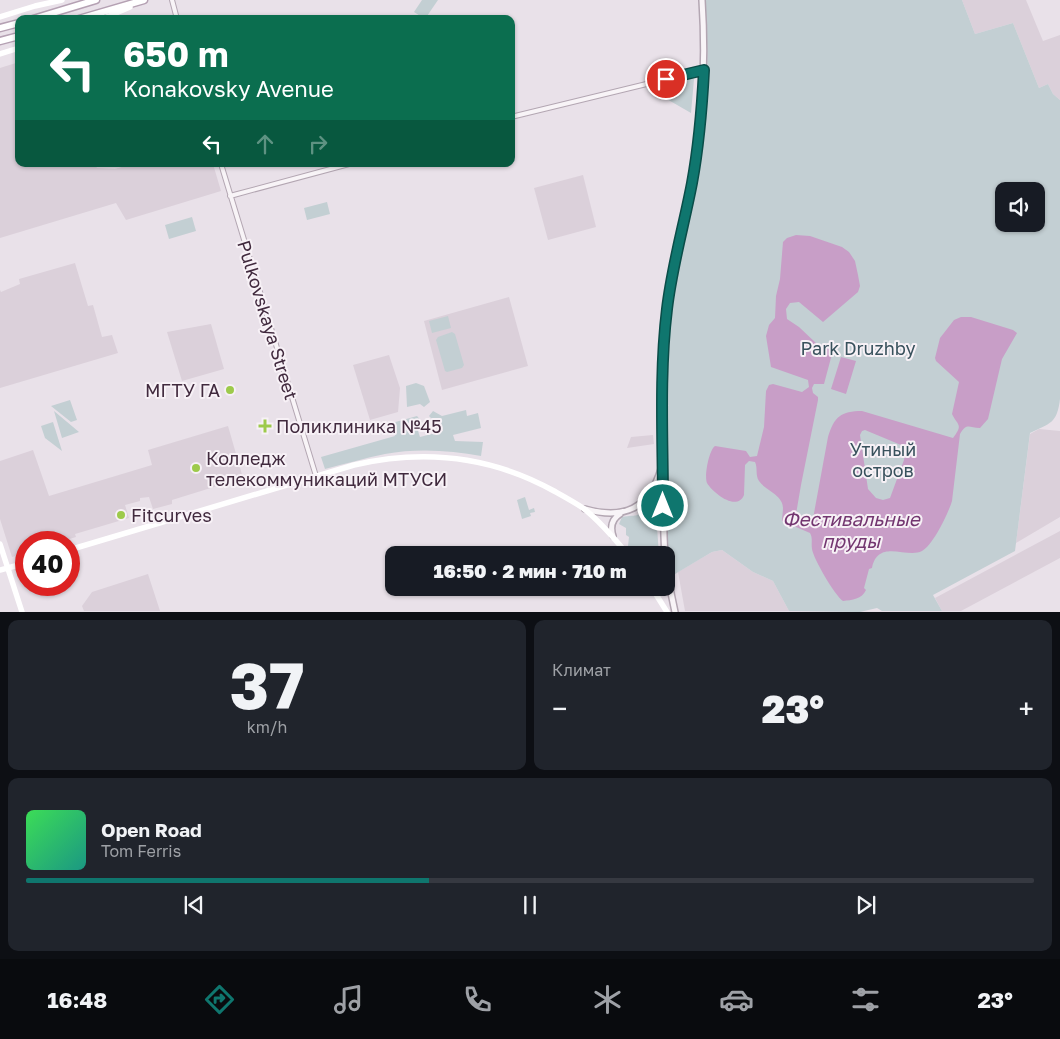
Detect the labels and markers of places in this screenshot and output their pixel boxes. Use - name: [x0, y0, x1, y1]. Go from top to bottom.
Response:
- pin: [645, 58, 687, 100]
- place label: МГТУ ГА: [145, 379, 220, 401]
- marker: МГТУ ГА: [224, 384, 236, 396]
- place label: Поликлиника №45: [276, 415, 442, 437]
- marker: Поликлиника №45: [258, 419, 272, 433]
- place label: Колледж телекоммуникаций МТУСИ: [206, 447, 447, 490]
- marker: Колледж телекоммуникаций МТУСИ: [190, 462, 202, 474]
- place label: Fitcurves: [131, 504, 212, 526]
- marker: Fitcurves: [115, 509, 127, 521]

